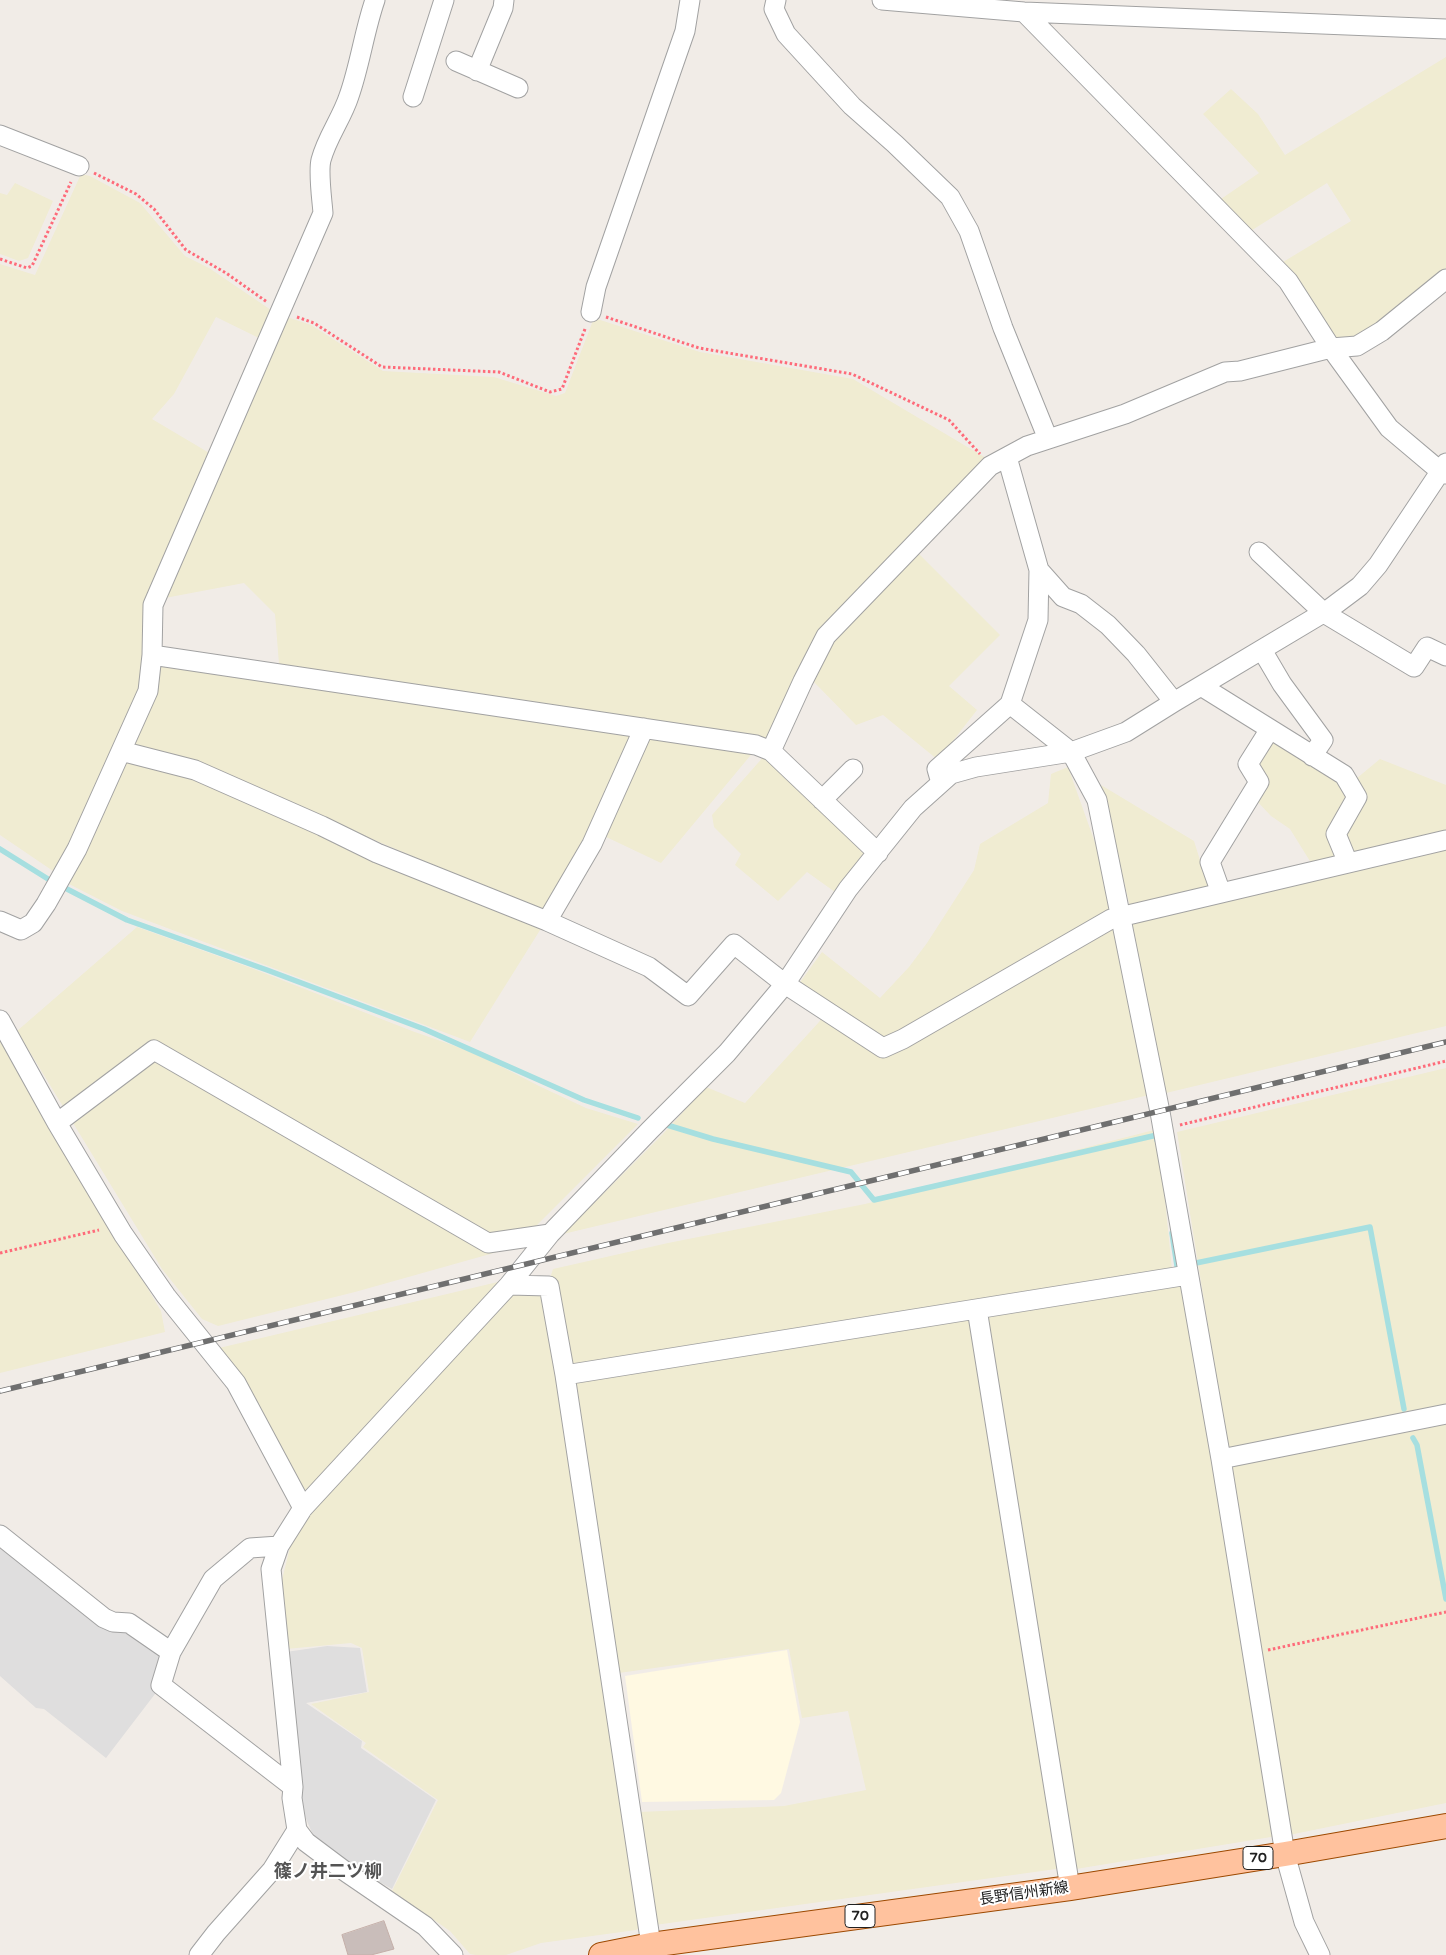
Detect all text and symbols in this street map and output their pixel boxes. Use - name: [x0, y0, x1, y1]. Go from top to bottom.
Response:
- road number: 70: [1243, 1846, 1273, 1870]
- district label: 篠ノ井二ツ柳: [274, 1861, 382, 1883]
- street label: 長野信州新線: [978, 1879, 1070, 1909]
- road number: 70: [845, 1904, 875, 1928]

